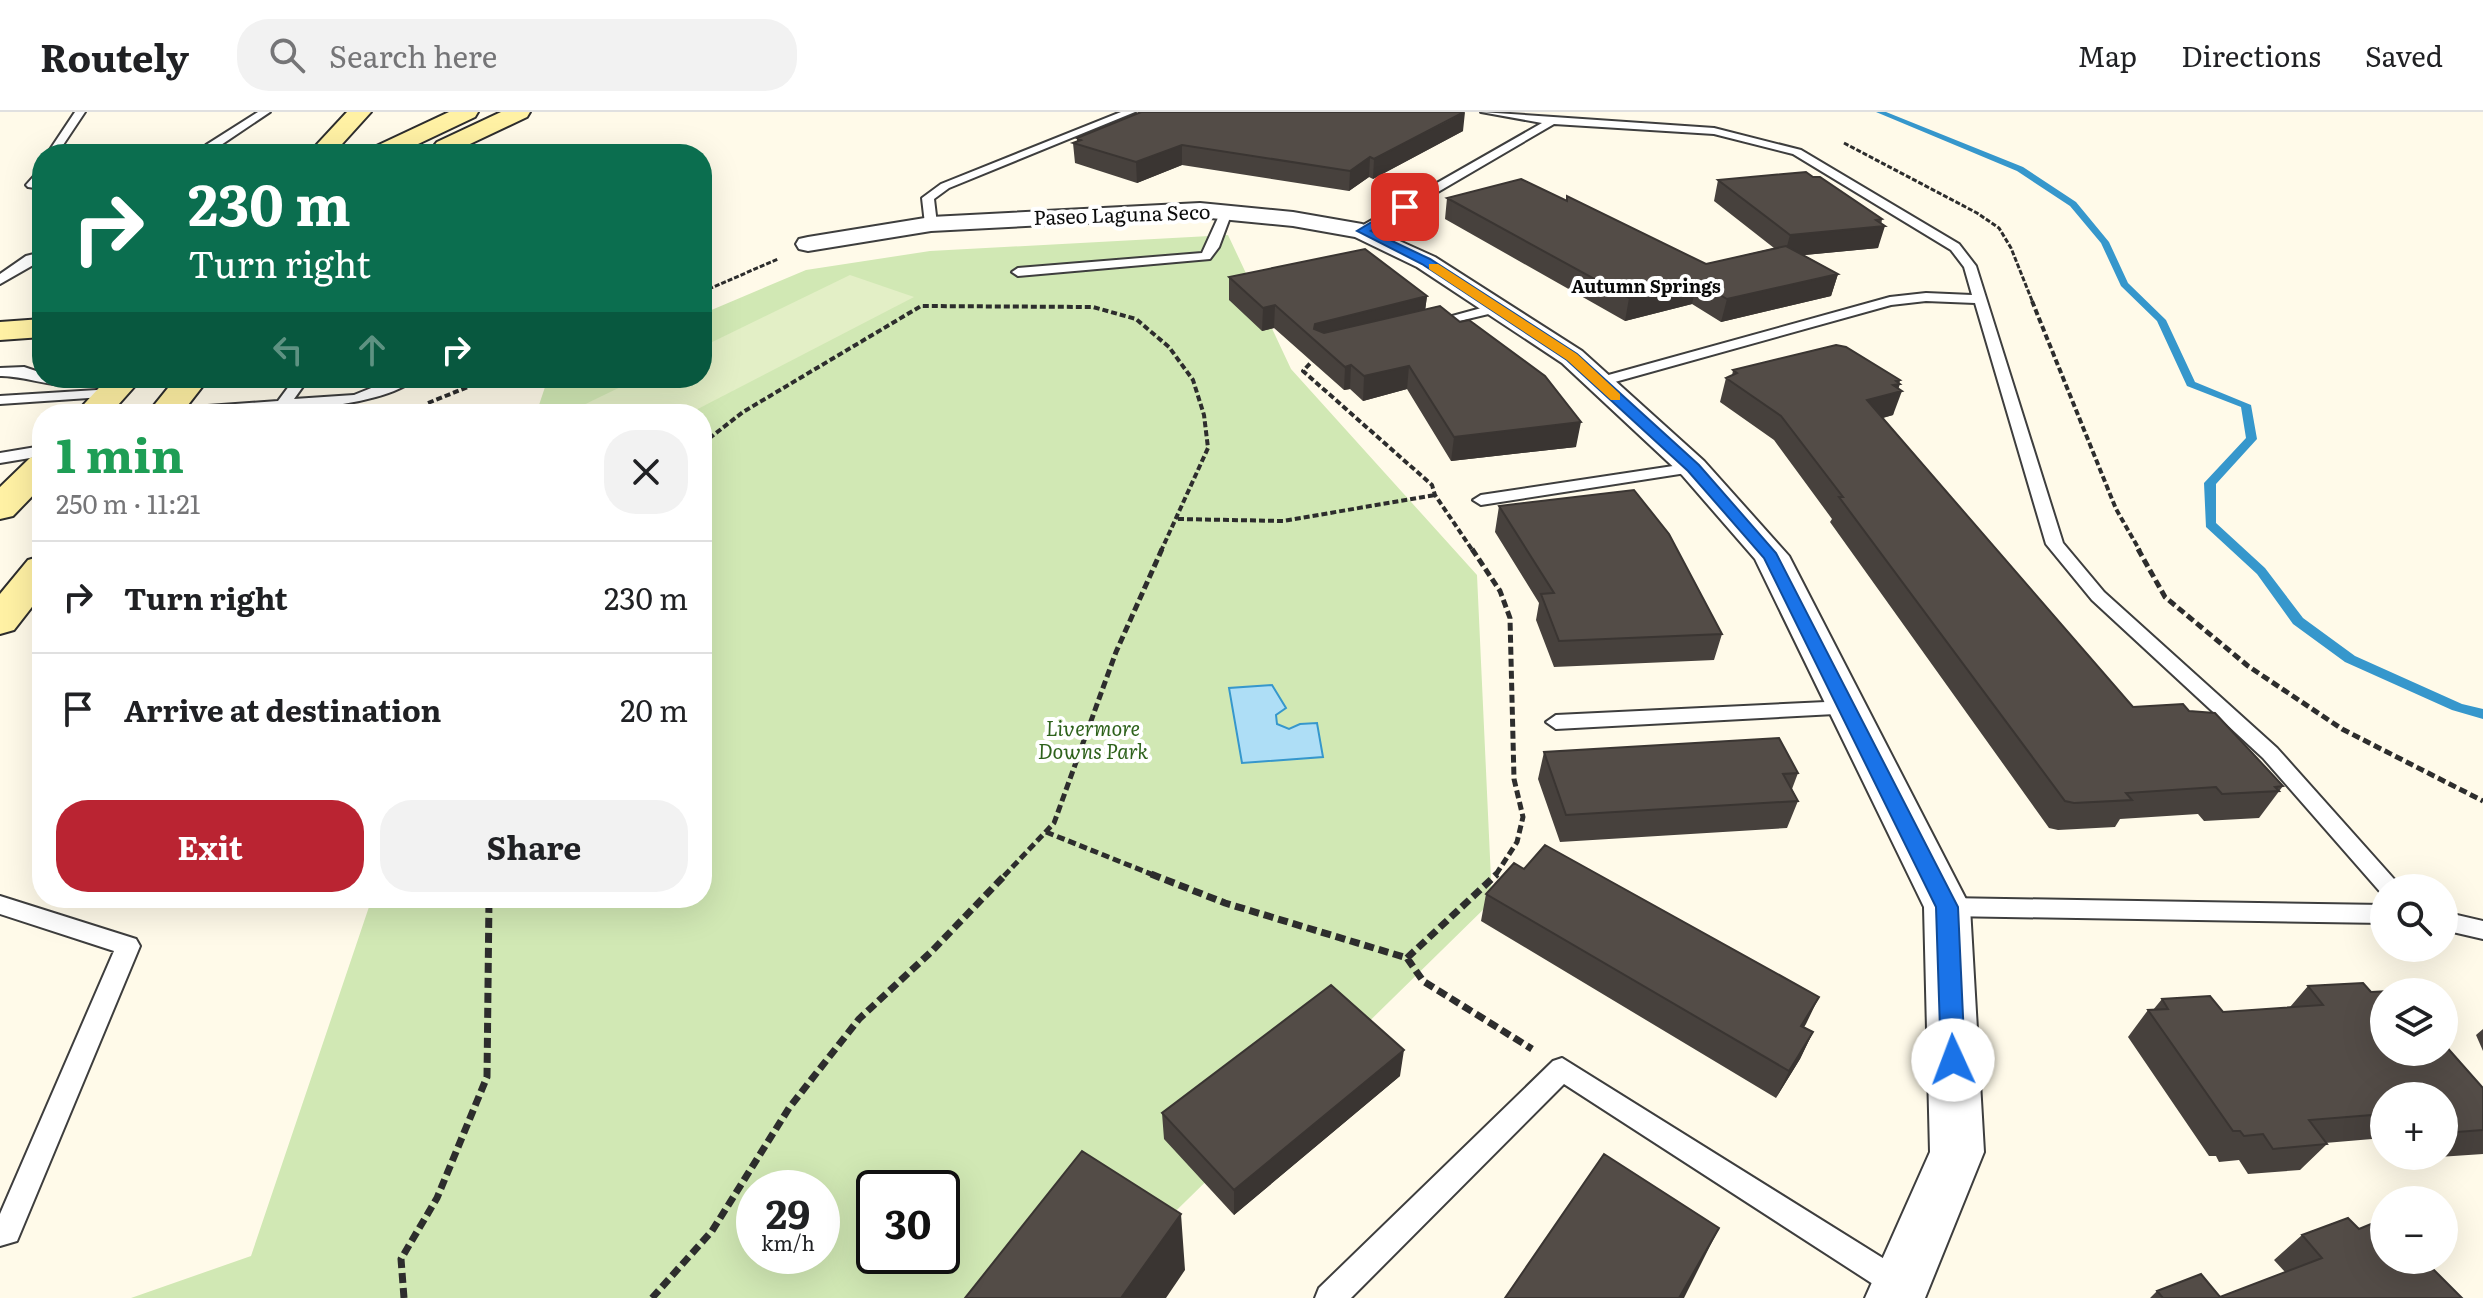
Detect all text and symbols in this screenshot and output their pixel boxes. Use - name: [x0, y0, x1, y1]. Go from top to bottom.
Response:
- search box: [237, 19, 797, 91]
- text: Routely: [40, 27, 189, 84]
- icon: search: [265, 33, 309, 77]
- text: Search here: [329, 33, 497, 77]
- text: Map: [2078, 34, 2137, 76]
- text: Directions: [2181, 34, 2321, 76]
- text: Saved: [2365, 34, 2443, 76]
- text: 230 m: [188, 160, 351, 243]
- pin: [1371, 173, 1439, 241]
- icon: right: [56, 176, 160, 280]
- icon: arrive: [1383, 185, 1427, 229]
- street label: Paseo Laguna Seco: [1033, 195, 1211, 231]
- text: Turn right: [188, 236, 371, 289]
- district label: Autumn Springs: [1571, 272, 1721, 299]
- icon: left: [266, 328, 310, 372]
- icon: ahead: [350, 328, 394, 372]
- icon: right: [434, 328, 478, 372]
- text: 1 min: [56, 417, 184, 488]
- button: close: [604, 430, 688, 514]
- text: 250 m · 11:21: [56, 483, 200, 522]
- icon: right: [56, 575, 100, 619]
- text: Turn right: [124, 575, 288, 619]
- text: 230 m: [604, 575, 688, 619]
- icon: arrive: [56, 687, 100, 731]
- text: Arrive at destination: [124, 687, 441, 731]
- text: 20 m: [620, 687, 688, 731]
- park label: Livermore Downs Park: [1038, 712, 1148, 765]
- button: Exit: [56, 800, 364, 892]
- button: Share: [380, 800, 688, 892]
- map controls: [2370, 874, 2458, 1274]
- button: search: [2370, 874, 2458, 962]
- button: layers: [2370, 978, 2458, 1066]
- position arrow: [1911, 1018, 1995, 1102]
- button: +: [2370, 1082, 2458, 1170]
- speed limit sign: 30: [856, 1170, 960, 1274]
- text: 29: [766, 1182, 810, 1241]
- button: −: [2370, 1186, 2458, 1274]
- text: km/h: [761, 1227, 815, 1257]

